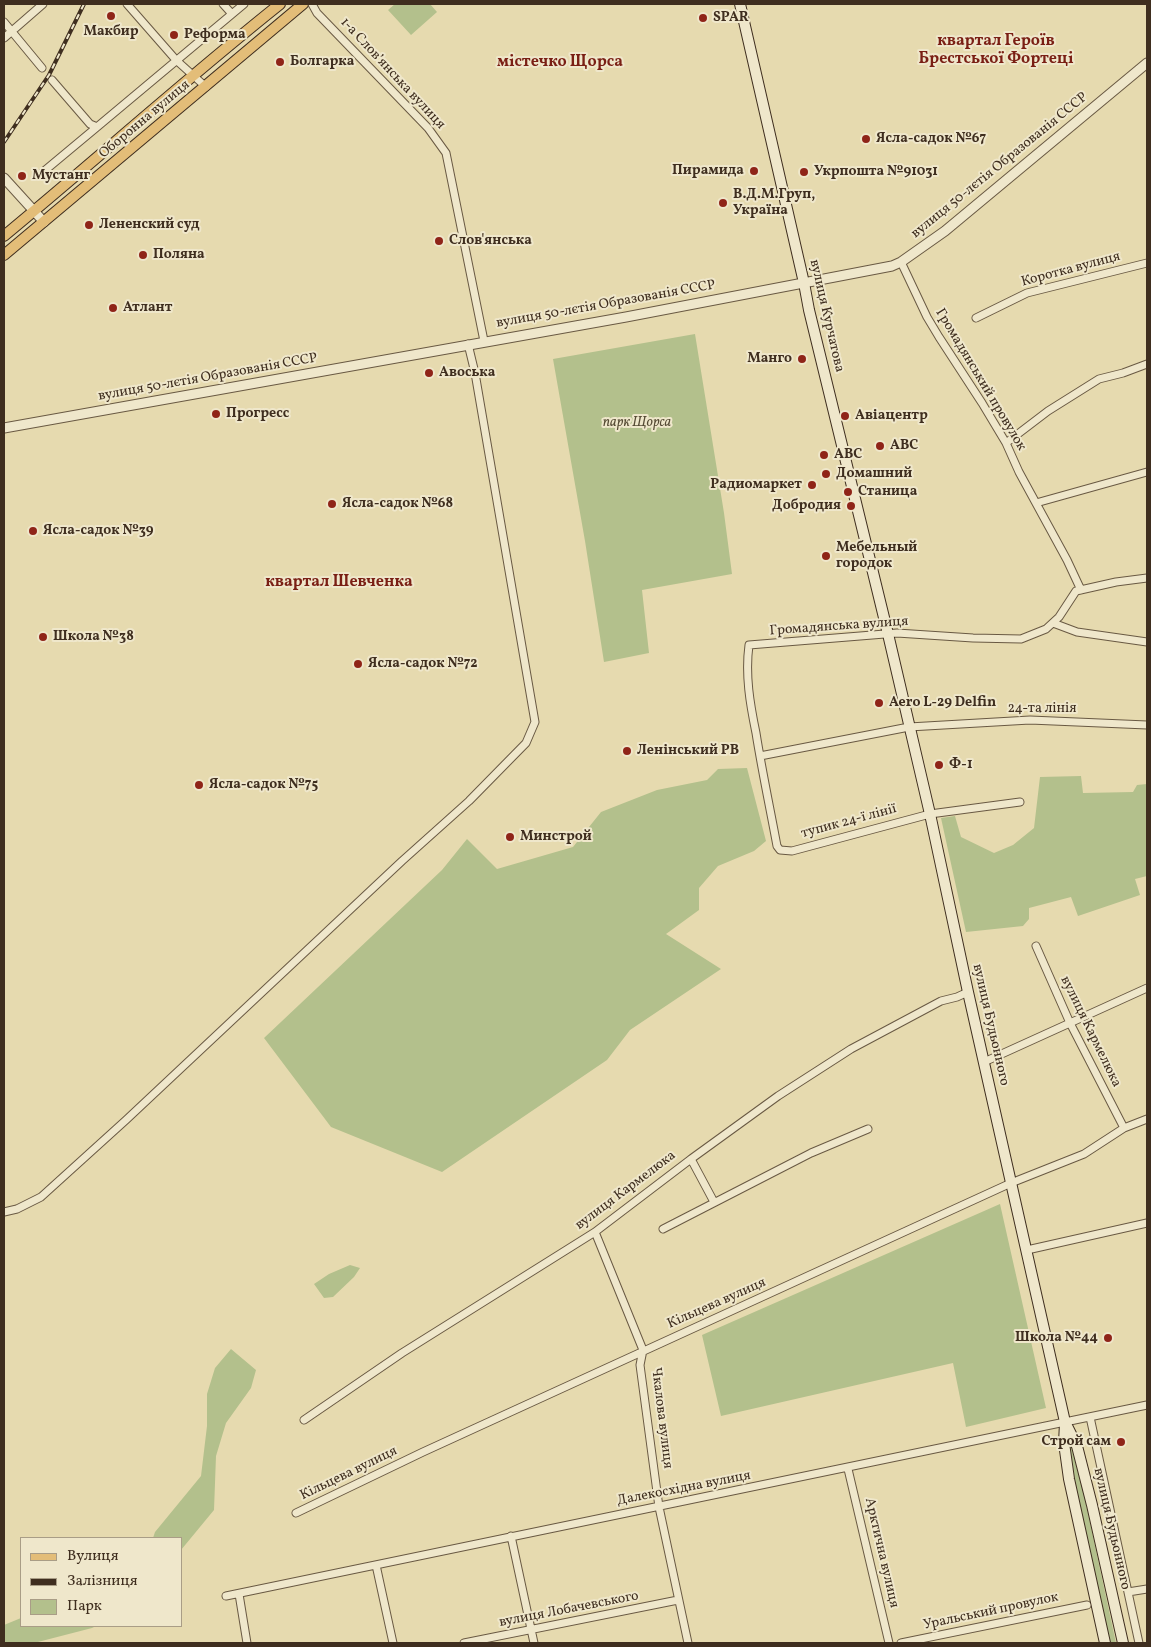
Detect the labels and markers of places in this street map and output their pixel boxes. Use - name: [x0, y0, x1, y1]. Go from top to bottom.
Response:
- marker: Макбир: [105, 10, 117, 22]
- place label: SPAR: [713, 10, 749, 26]
- marker: SPAR: [697, 12, 709, 24]
- place label: Макбир: [83, 24, 139, 40]
- place label: Реформа: [184, 27, 246, 43]
- marker: Реформа: [168, 29, 180, 41]
- place label: Болгарка: [290, 54, 354, 70]
- marker: Болгарка: [274, 56, 286, 68]
- place label: Ясла-садок №67: [876, 131, 986, 147]
- marker: Ясла-садок №67: [860, 133, 872, 145]
- place label: Пирамида: [672, 163, 744, 179]
- place label: Укрпошта №91031: [814, 164, 938, 180]
- marker: Пирамида: [748, 165, 760, 177]
- marker: Укрпошта №91031: [798, 166, 810, 178]
- place label: Мустанг: [32, 168, 90, 184]
- marker: Мустанг: [16, 170, 28, 182]
- place label: В.Д.М.Груп, Україна: [733, 187, 815, 220]
- marker: В.Д.М.Груп, Україна: [717, 197, 729, 209]
- place label: Лененский суд: [99, 217, 200, 233]
- marker: Лененский суд: [83, 219, 95, 231]
- place label: Слов'янська: [449, 233, 532, 249]
- marker: Слов'янська: [433, 235, 445, 247]
- place label: Поляна: [153, 247, 205, 263]
- marker: Поляна: [137, 249, 149, 261]
- place label: Атлант: [123, 300, 172, 316]
- marker: Атлант: [107, 302, 119, 314]
- place label: Манго: [747, 351, 792, 367]
- marker: Манго: [796, 353, 808, 365]
- place label: Авоська: [439, 365, 495, 381]
- marker: Авоська: [423, 367, 435, 379]
- place label: Прогресс: [226, 406, 289, 422]
- marker: Прогресс: [210, 408, 222, 420]
- place label: Авіацентр: [855, 408, 928, 424]
- marker: Авіацентр: [839, 410, 851, 422]
- place label: ABC: [890, 438, 918, 454]
- marker: ABC: [874, 440, 886, 452]
- place label: АВС: [834, 447, 862, 463]
- marker: АВС: [818, 449, 830, 461]
- place label: Домашний: [836, 466, 912, 482]
- marker: Домашний: [820, 468, 832, 480]
- place label: Радиомаркет: [710, 477, 802, 493]
- marker: Радиомаркет: [806, 479, 818, 491]
- place label: Станица: [858, 484, 917, 500]
- marker: Станица: [842, 486, 854, 498]
- place label: Ясла-садок №68: [342, 496, 453, 512]
- marker: Ясла-садок №68: [326, 498, 338, 510]
- place label: Добродия: [772, 498, 841, 514]
- marker: Добродия: [845, 500, 857, 512]
- place label: Ясла-садок №39: [43, 523, 153, 539]
- marker: Ясла-садок №39: [27, 525, 39, 537]
- place label: Мебельный городок: [836, 540, 917, 572]
- marker: Мебельный городок: [820, 550, 832, 562]
- place label: Школа №38: [53, 629, 134, 645]
- marker: Школа №38: [37, 631, 49, 643]
- place label: Ясла-садок №72: [368, 656, 478, 672]
- marker: Ясла-садок №72: [352, 658, 364, 670]
- place label: Aero L-29 Delfin: [889, 695, 996, 711]
- marker: Aero L-29 Delfin: [873, 697, 885, 709]
- place label: Ленінський РВ: [637, 743, 739, 759]
- marker: Ленінський РВ: [621, 745, 633, 757]
- place label: Ф-1: [949, 757, 973, 773]
- marker: Ф-1: [933, 759, 945, 771]
- place label: Ясла-садок №75: [209, 777, 318, 793]
- marker: Ясла-садок №75: [193, 779, 205, 791]
- place label: Минстрой: [520, 829, 592, 845]
- marker: Минстрой: [504, 831, 516, 843]
- place label: Школа №44: [1015, 1330, 1098, 1346]
- marker: Школа №44: [1102, 1332, 1114, 1344]
- place label: Строй сам: [1041, 1434, 1111, 1450]
- marker: Строй сам: [1115, 1436, 1127, 1448]

